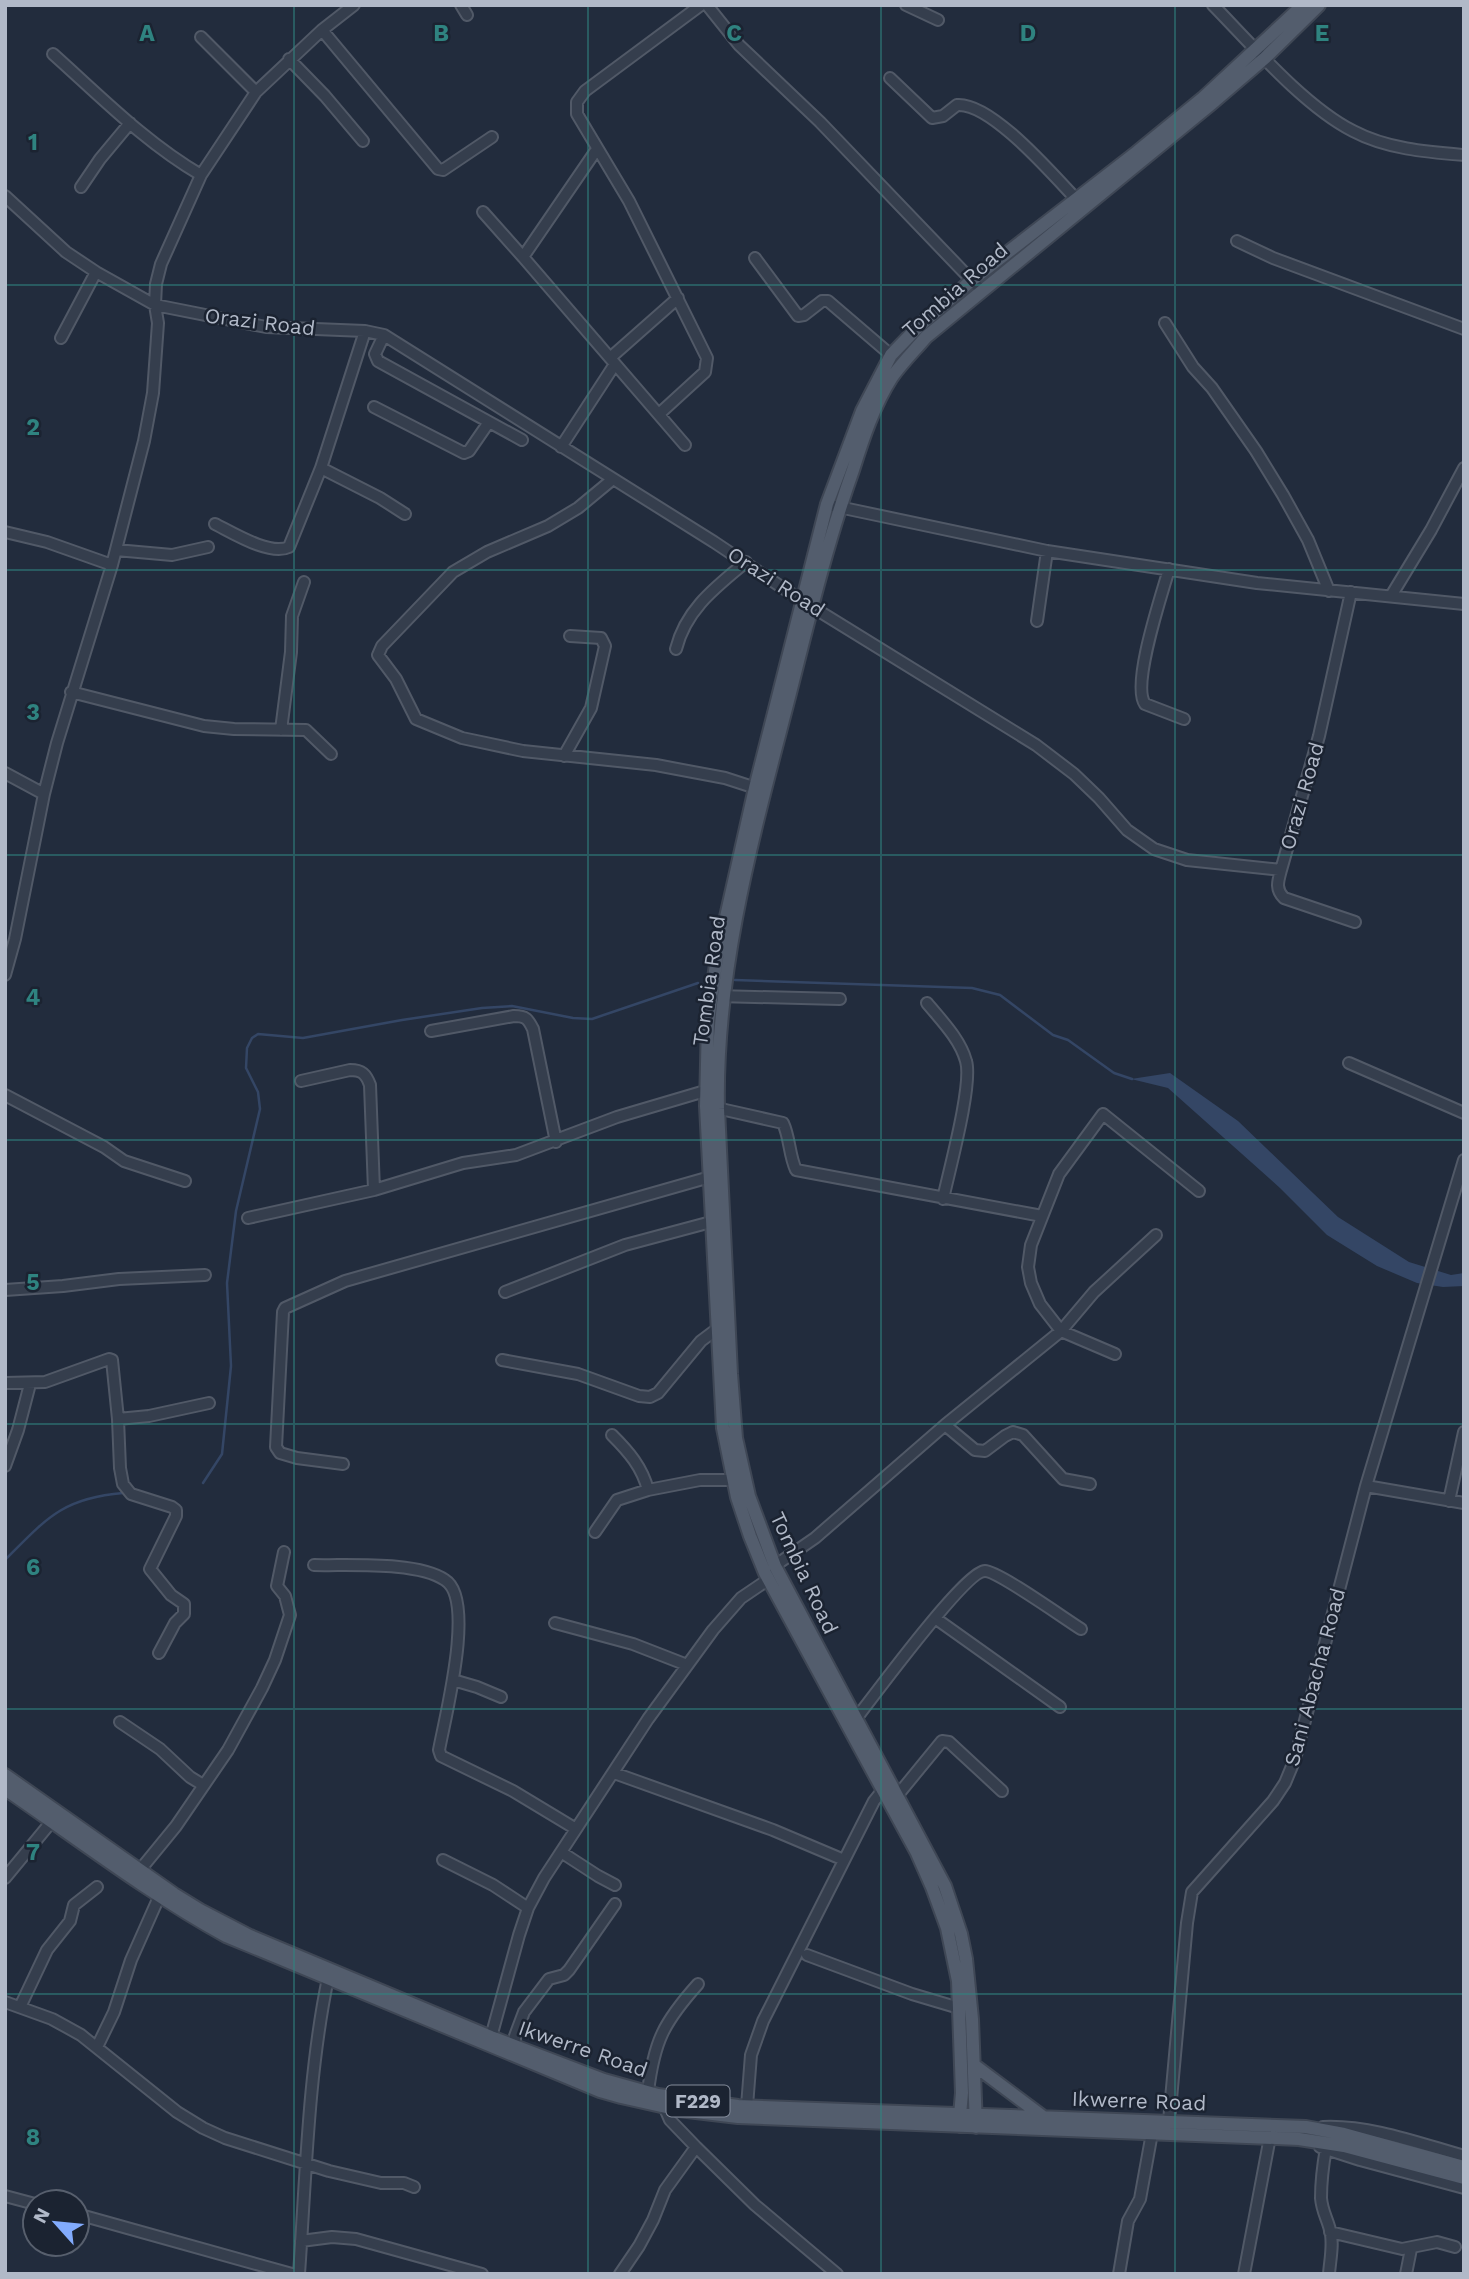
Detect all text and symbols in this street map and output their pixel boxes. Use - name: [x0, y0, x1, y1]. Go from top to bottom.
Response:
- text: A: [139, 20, 155, 47]
- text: B: [433, 20, 449, 47]
- text: C: [726, 20, 742, 47]
- text: D: [1020, 20, 1036, 47]
- text: E: [1315, 20, 1329, 47]
- text: 1: [28, 129, 38, 156]
- street label: Tombia Road: [897, 237, 1013, 342]
- street label: Orazi Road: [203, 302, 317, 341]
- text: 2: [26, 414, 40, 441]
- street label: Orazi Road: [723, 541, 830, 622]
- text: 3: [26, 699, 40, 726]
- street label: Orazi Road: [1274, 739, 1329, 853]
- street label: Tombia Road: [687, 914, 730, 1048]
- text: 4: [26, 984, 41, 1011]
- text: 5: [26, 1269, 40, 1296]
- street label: Tombia Road: [765, 1508, 844, 1638]
- text: 6: [26, 1554, 40, 1581]
- street label: Sani Abacha Road: [1279, 1585, 1350, 1769]
- text: 7: [26, 1839, 40, 1866]
- street label: Ikwerre Road: [515, 2015, 651, 2082]
- road number: F229: [666, 2086, 730, 2116]
- street label: Ikwerre Road: [1071, 2086, 1207, 2115]
- text: 8: [26, 2124, 40, 2151]
- north arrow: [21, 2188, 91, 2258]
- text: N: [28, 2204, 55, 2227]

